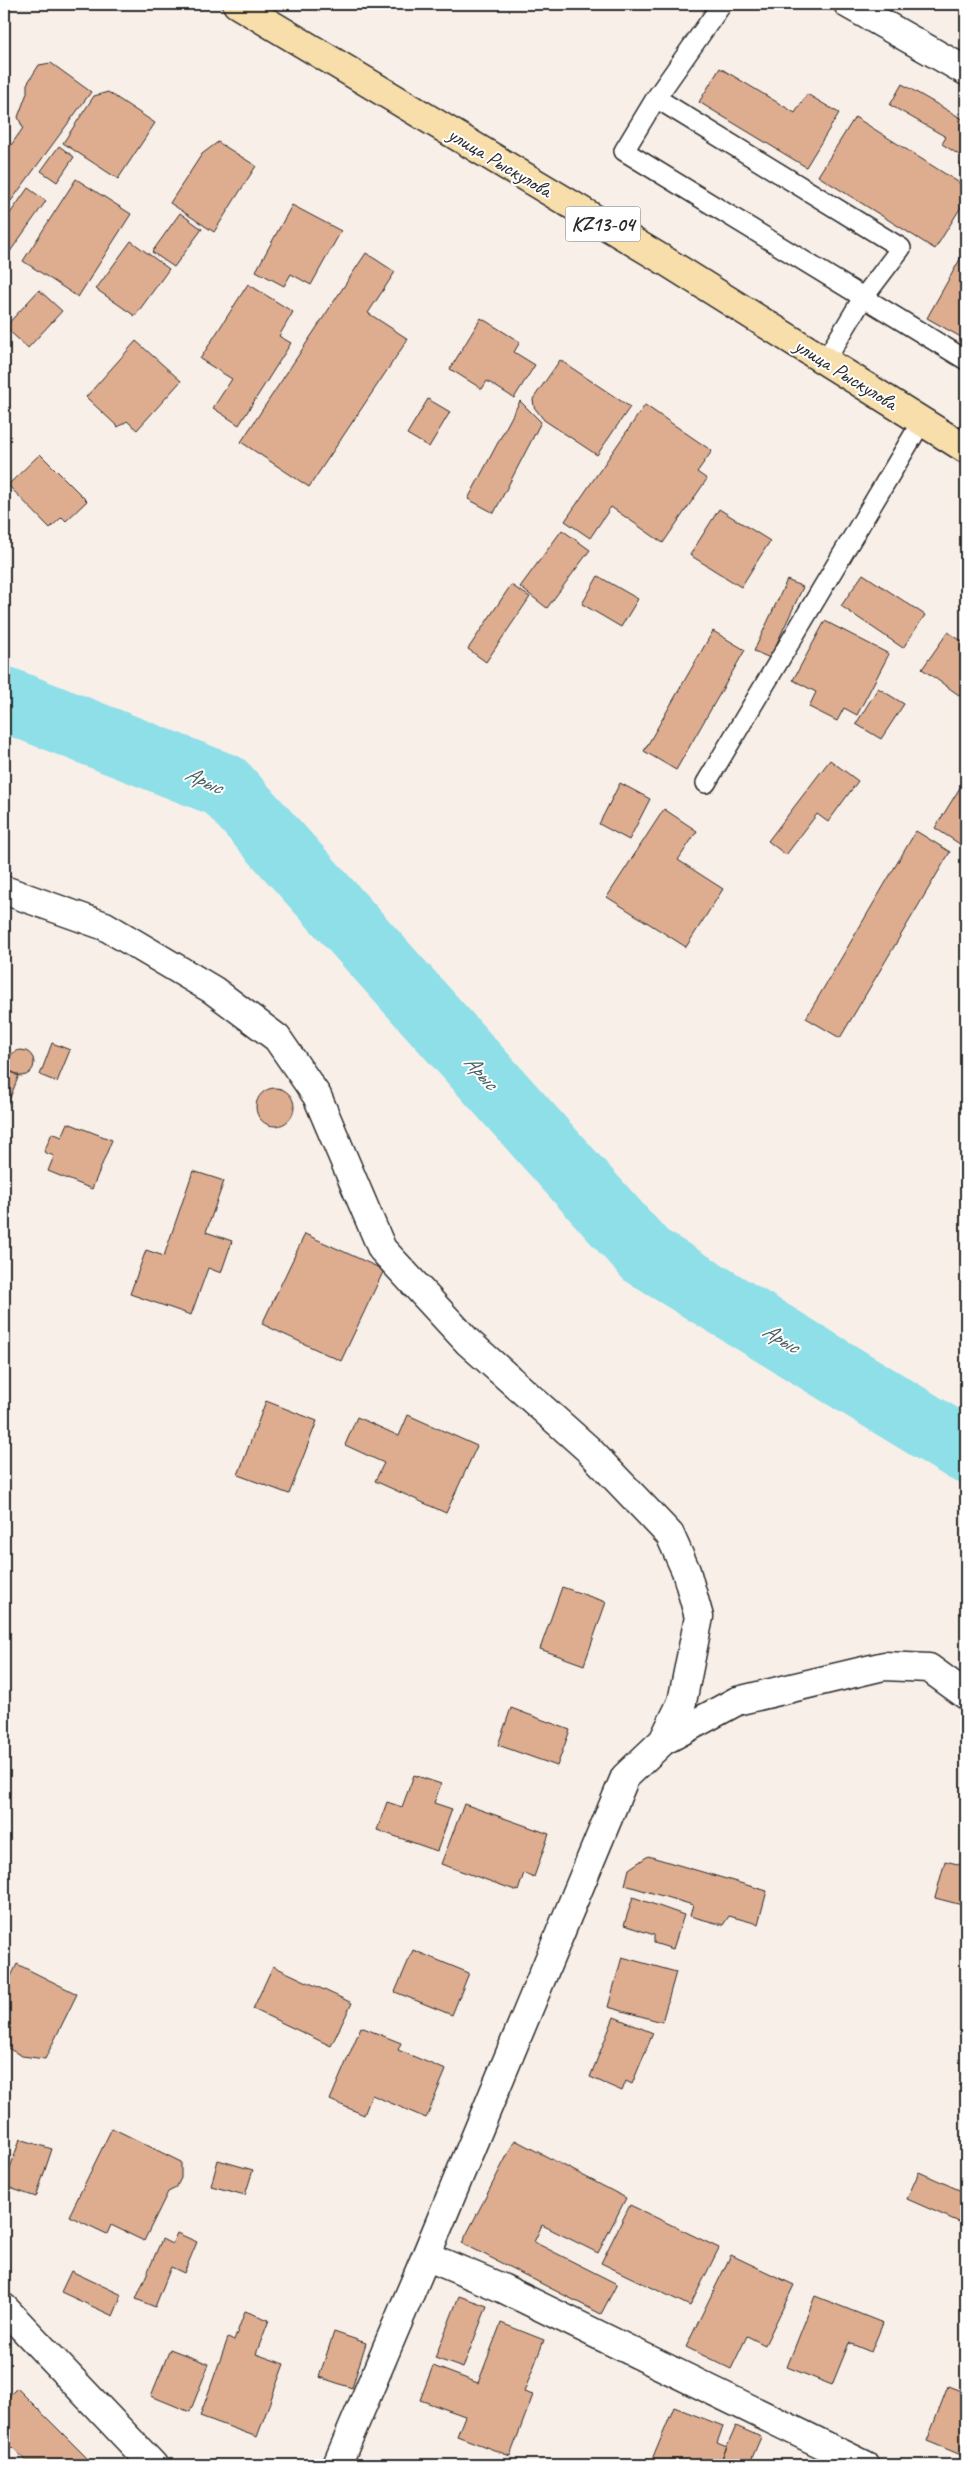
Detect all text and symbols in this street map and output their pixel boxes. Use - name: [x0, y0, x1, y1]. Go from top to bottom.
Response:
- street label: улица Рыскулова: [442, 120, 559, 204]
- road number: KZ13-04: [566, 206, 640, 242]
- street label: улица Рыскулова: [788, 331, 904, 417]
- water label: Арыс: [181, 759, 230, 802]
- water label: Арыс: [458, 1049, 506, 1098]
- water label: Арыс: [758, 1316, 807, 1361]

